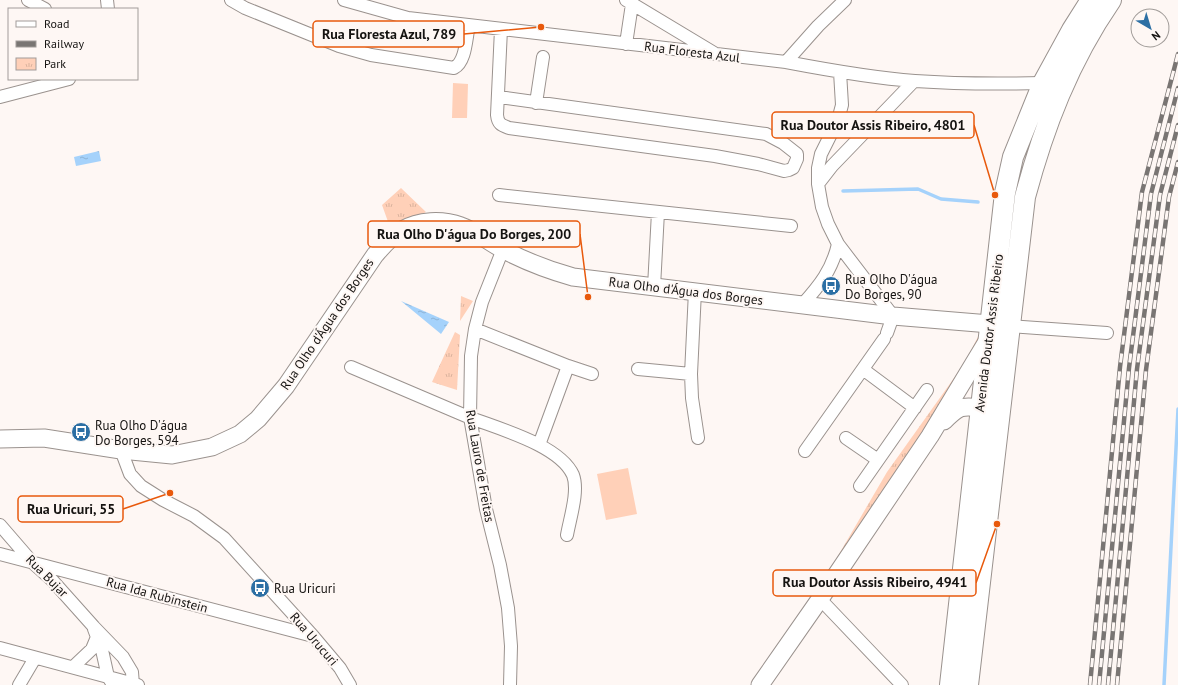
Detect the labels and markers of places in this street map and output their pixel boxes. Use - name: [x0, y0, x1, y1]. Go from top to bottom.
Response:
- callout: Rua Floresta Azul, 789: [313, 21, 464, 47]
- callout: Rua Doutor Assis Ribeiro, 4801: [772, 112, 974, 138]
- callout: Rua Olho D'água Do Borges, 200: [368, 221, 580, 247]
- place label: Rua Olho D'água Do Borges, 90: [845, 271, 937, 303]
- bus stop icon: Rua Olho D'água Do Borges, 90: [820, 275, 842, 297]
- place label: Rua Olho D'água Do Borges, 594: [95, 417, 187, 449]
- bus stop icon: Rua Olho D'água Do Borges, 594: [70, 421, 92, 443]
- callout: Rua Uricuri, 55: [18, 496, 123, 522]
- callout: Rua Doutor Assis Ribeiro, 4941: [773, 570, 976, 596]
- bus stop icon: Rua Uricuri: [249, 577, 271, 599]
- place label: Rua Uricuri: [274, 580, 336, 597]

